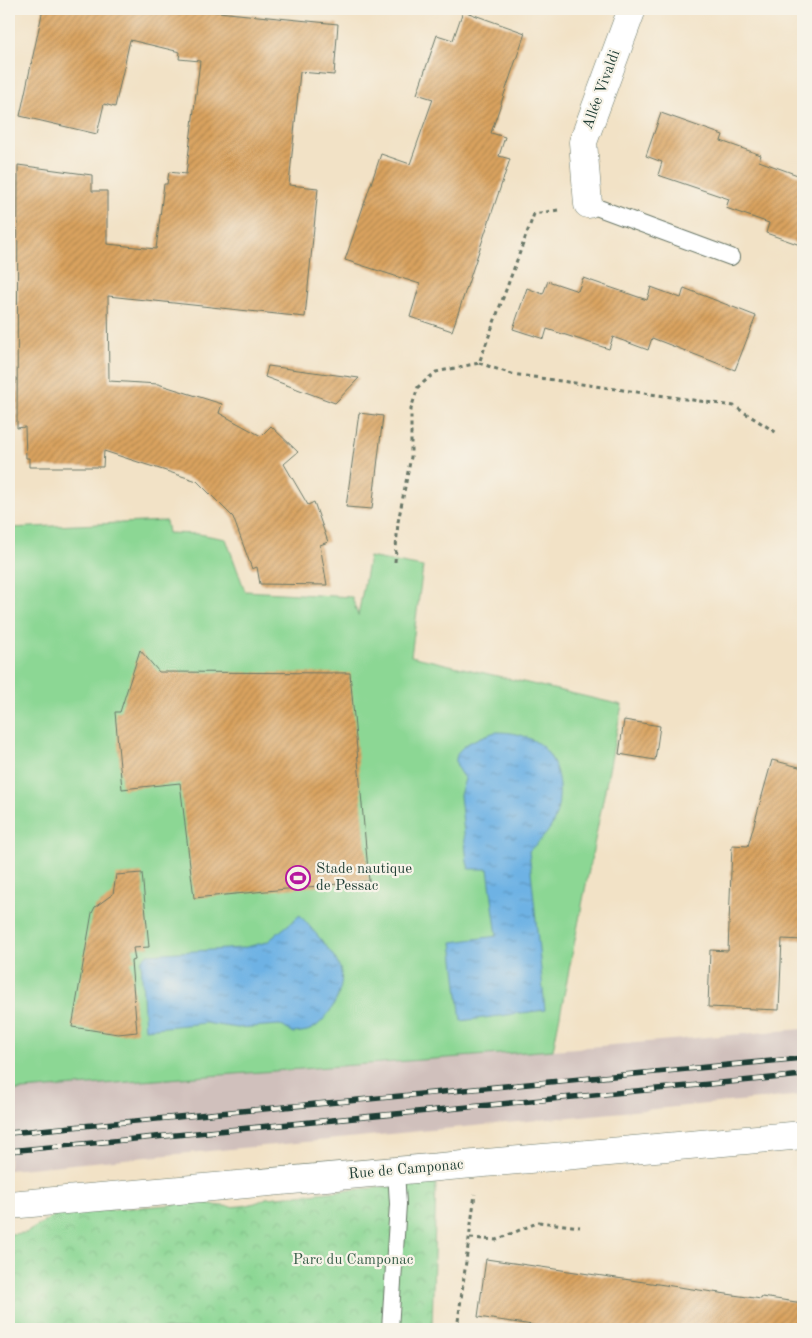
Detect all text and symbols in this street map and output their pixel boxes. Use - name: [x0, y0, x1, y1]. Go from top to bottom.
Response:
- street label: Allée Vivaldi: [581, 48, 623, 132]
- place label: Stade nautique de Pessac: [316, 862, 412, 894]
- sports icon: Stade nautique de Pessac: [285, 865, 311, 891]
- street label: Rue de Camponac: [348, 1157, 465, 1183]
- park label: Parc du Camponac: [293, 1253, 414, 1268]

